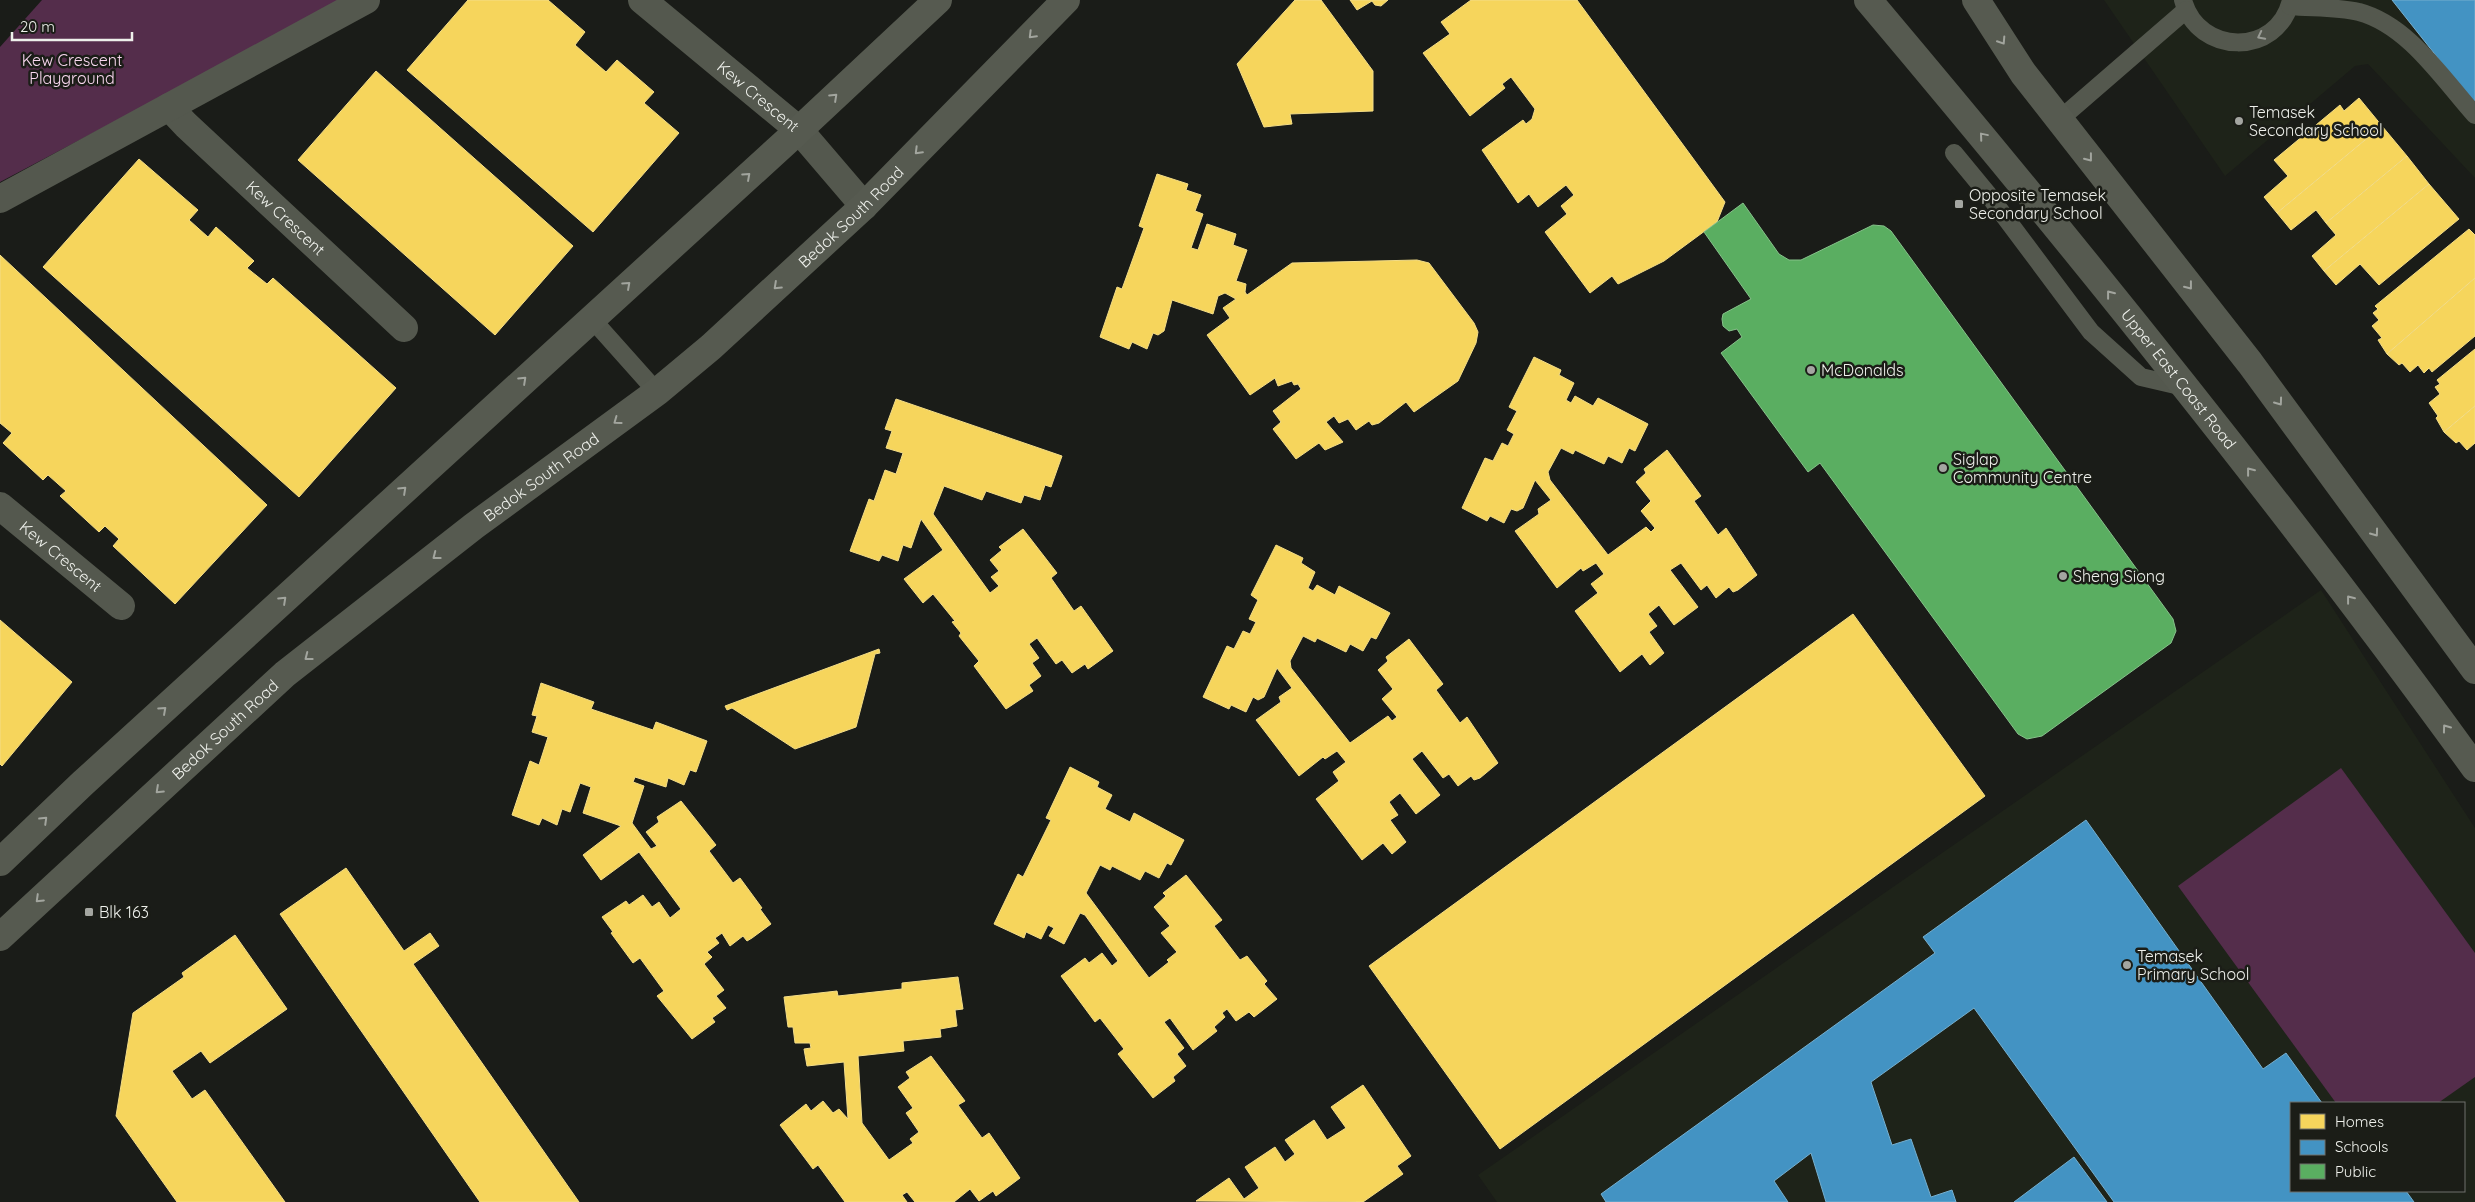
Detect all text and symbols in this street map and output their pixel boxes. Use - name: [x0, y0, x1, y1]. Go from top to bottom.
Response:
- scale bar: [12, 10, 132, 42]
- text: 20 m: [20, 17, 55, 36]
- one-way arrow: [1029, 29, 1038, 38]
- one-way arrow: [2258, 30, 2267, 40]
- one-way arrow: [1996, 36, 2006, 45]
- park label: Kew Crescent Playground: [22, 50, 122, 88]
- street label: Kew Crescent: [713, 56, 804, 136]
- one-way arrow: [829, 94, 838, 103]
- place label: Temasek Secondary School: [2249, 102, 2383, 140]
- marker: Temasek Secondary School: [2233, 115, 2245, 127]
- one-way arrow: [1980, 133, 1989, 142]
- one-way arrow: [915, 145, 924, 154]
- one-way arrow: [2083, 152, 2091, 161]
- street label: Bedok South Road: [794, 162, 908, 272]
- one-way arrow: [742, 173, 751, 182]
- street label: Kew Crescent: [242, 176, 329, 260]
- place label: Opposite Temasek Secondary School: [1969, 185, 2106, 223]
- marker: Opposite Temasek Secondary School: [1953, 198, 1965, 210]
- one-way arrow: [773, 280, 782, 289]
- one-way arrow: [2184, 280, 2192, 289]
- one-way arrow: [621, 282, 630, 291]
- one-way arrow: [2108, 291, 2116, 300]
- street label: Upper East Coast Road: [2117, 305, 2240, 453]
- place label: McDonalds: [1821, 360, 1903, 380]
- marker: McDonalds: [1805, 364, 1817, 376]
- one-way arrow: [517, 377, 526, 386]
- one-way arrow: [2273, 396, 2282, 406]
- one-way arrow: [613, 415, 623, 424]
- street label: Bedok South Road: [479, 428, 603, 526]
- place label: Siglap Community Centre: [1953, 449, 2092, 487]
- marker: Siglap Community Centre: [1937, 462, 1949, 474]
- one-way arrow: [2247, 468, 2255, 477]
- one-way arrow: [397, 487, 406, 496]
- street label: Kew Crescent: [16, 517, 106, 596]
- one-way arrow: [2369, 528, 2378, 537]
- one-way arrow: [432, 550, 441, 559]
- place label: Sheng Siong: [2073, 566, 2165, 586]
- marker: Sheng Siong: [2057, 570, 2069, 582]
- one-way arrow: [2348, 596, 2356, 605]
- one-way arrow: [278, 597, 287, 606]
- one-way arrow: [305, 651, 314, 659]
- street label: Bedok South Road: [167, 675, 282, 784]
- one-way arrow: [158, 707, 167, 716]
- one-way arrow: [2444, 725, 2452, 734]
- one-way arrow: [156, 784, 165, 793]
- one-way arrow: [38, 817, 47, 826]
- one-way arrow: [35, 893, 44, 902]
- place label: Blk 163: [99, 902, 149, 922]
- marker: Blk 163: [83, 906, 95, 918]
- place label: Temasek Primary School: [2137, 946, 2249, 984]
- marker: Temasek Primary School: [2121, 959, 2133, 971]
- legend: [2290, 1102, 2465, 1192]
- text: Homes: [2335, 1112, 2384, 1131]
- text: Schools: [2335, 1137, 2388, 1156]
- text: Public: [2335, 1162, 2376, 1181]

